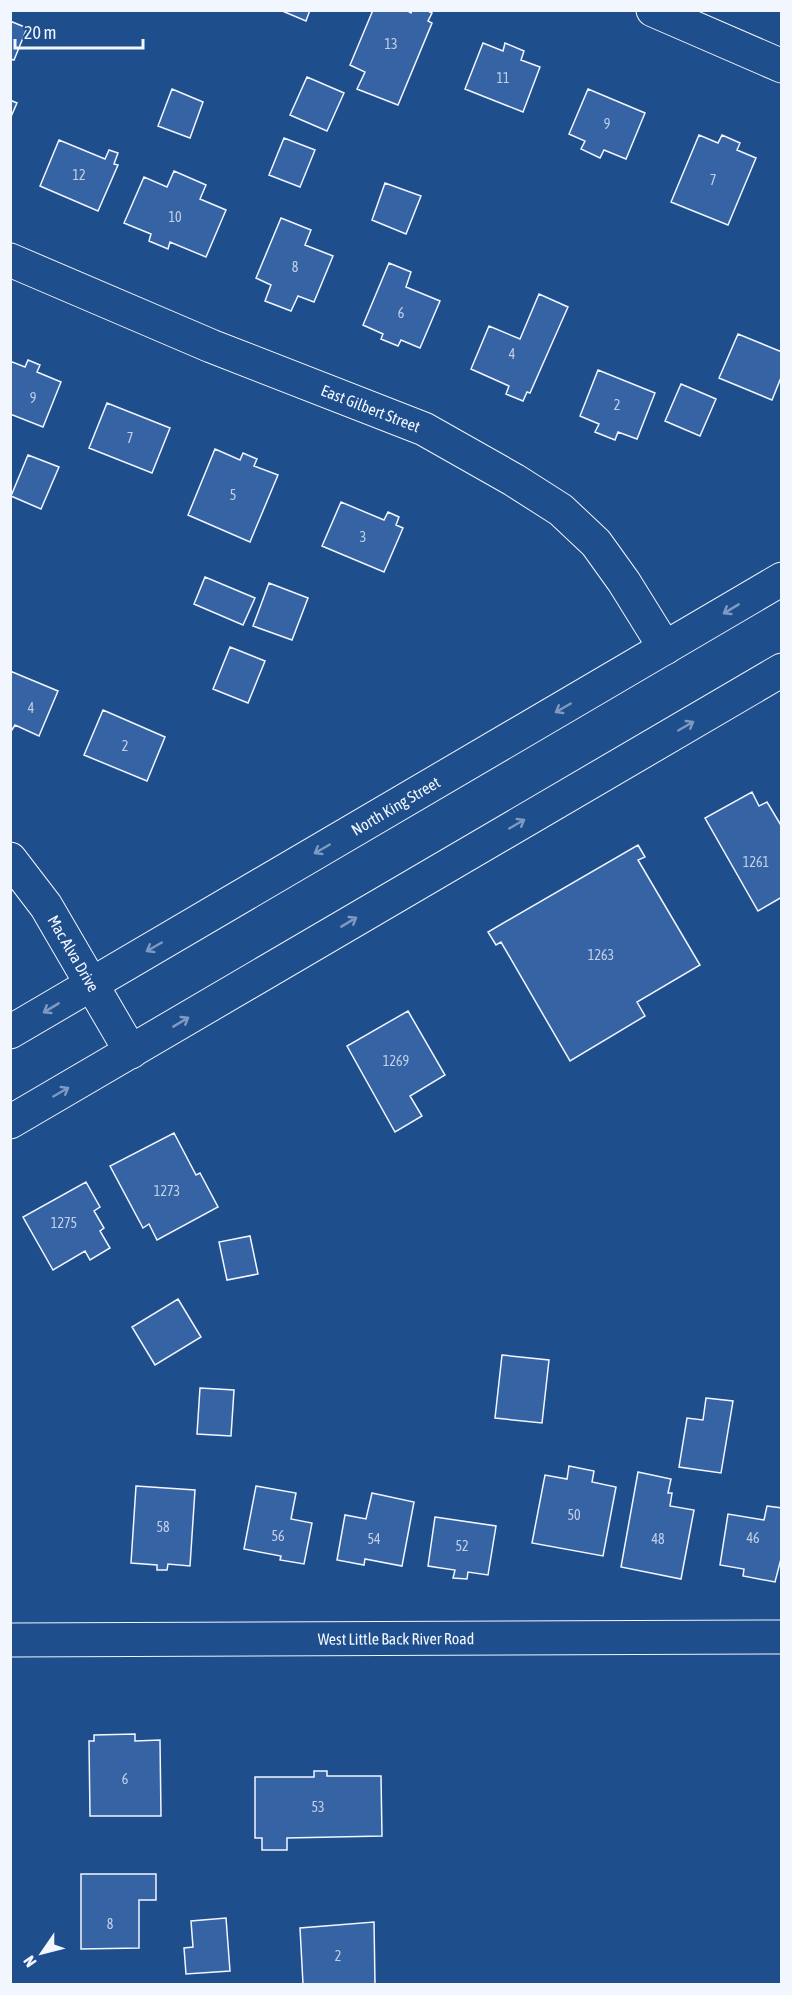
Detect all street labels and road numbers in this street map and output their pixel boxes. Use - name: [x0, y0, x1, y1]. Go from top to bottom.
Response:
- street label: East Gilbert Street: [319, 381, 423, 436]
- street label: North King Street: [348, 773, 443, 839]
- street label: Mac Alva Drive: [44, 912, 103, 995]
- street label: West Little Back River Road: [318, 1629, 474, 1648]

